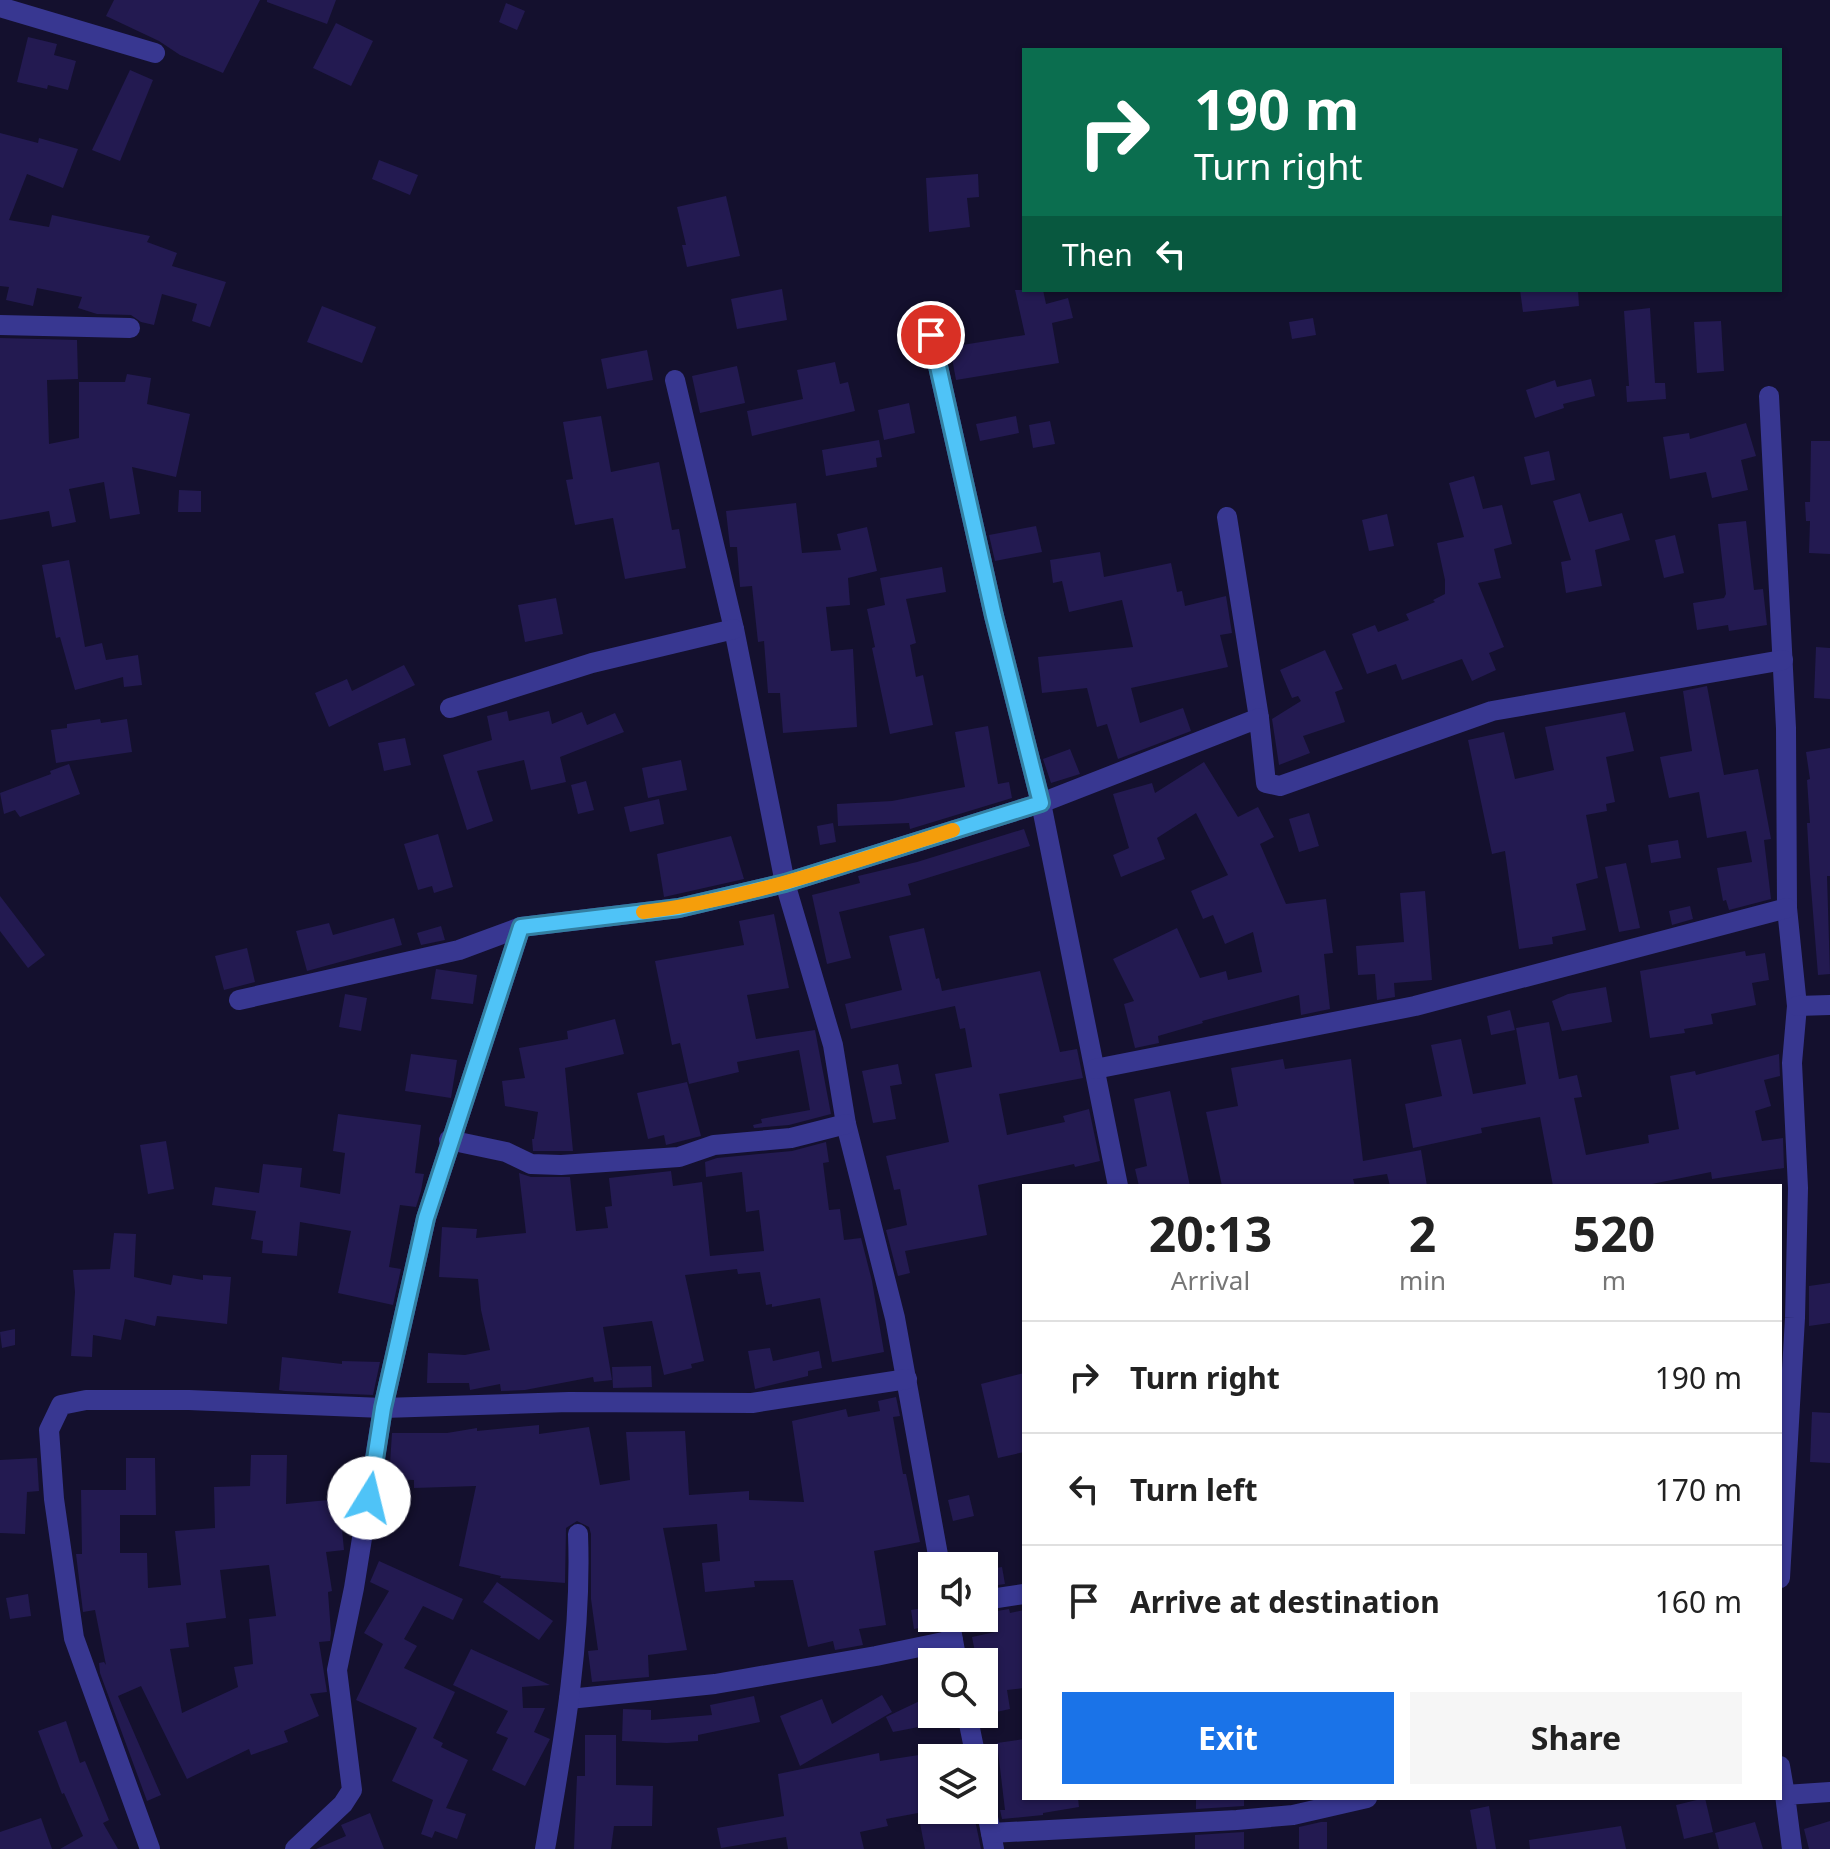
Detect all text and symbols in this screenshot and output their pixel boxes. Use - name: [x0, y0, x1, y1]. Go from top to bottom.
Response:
- text: 190 m: [1194, 70, 1359, 146]
- icon: right: [1062, 80, 1166, 184]
- text: Turn right: [1194, 142, 1362, 191]
- icon: left: [1149, 232, 1193, 276]
- text: Then: [1062, 234, 1133, 275]
- pin: [897, 301, 965, 369]
- icon: arrive: [909, 313, 953, 357]
- text: 20:13: [1149, 1201, 1272, 1266]
- text: 2: [1409, 1201, 1436, 1266]
- text: 520: [1573, 1201, 1655, 1266]
- text: Arrival: [1171, 1262, 1250, 1298]
- text: min: [1399, 1262, 1446, 1298]
- text: m: [1602, 1262, 1626, 1298]
- icon: right: [1062, 1355, 1106, 1399]
- text: Turn right: [1130, 1357, 1280, 1398]
- text: 190 m: [1655, 1357, 1742, 1398]
- position arrow: [327, 1456, 411, 1540]
- icon: left: [1062, 1467, 1106, 1511]
- text: Turn left: [1130, 1469, 1258, 1510]
- text: 170 m: [1655, 1469, 1742, 1510]
- map controls: [918, 1552, 998, 1824]
- button: sound: [918, 1552, 998, 1632]
- icon: arrive: [1062, 1579, 1106, 1623]
- text: Arrive at destination: [1130, 1581, 1440, 1622]
- text: 160 m: [1655, 1581, 1742, 1622]
- button: search: [918, 1648, 998, 1728]
- button: Exit: [1062, 1692, 1394, 1784]
- button: Share: [1410, 1692, 1742, 1784]
- button: layers: [918, 1744, 998, 1824]

